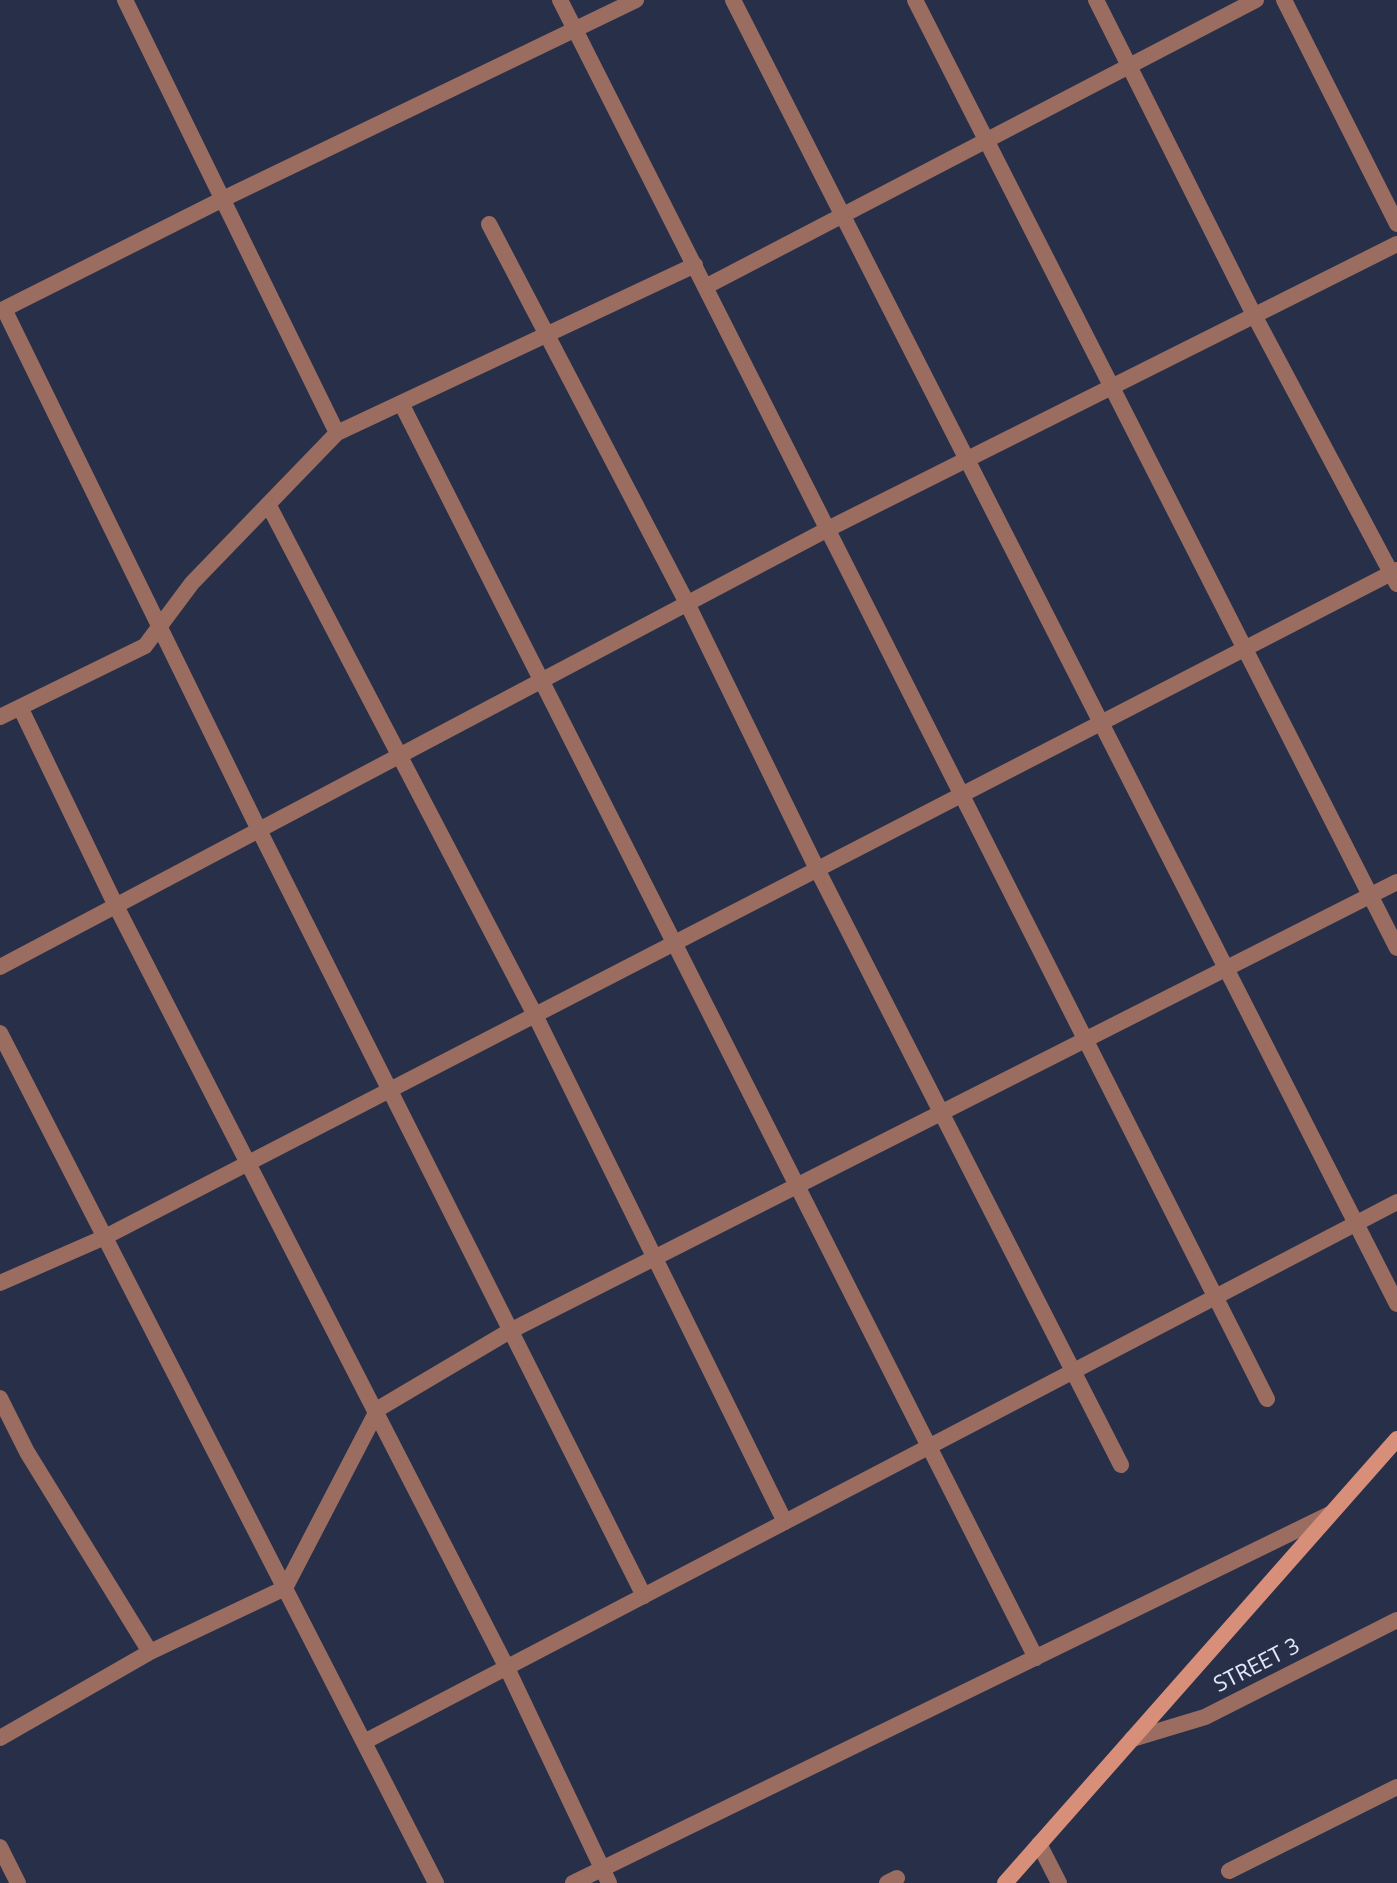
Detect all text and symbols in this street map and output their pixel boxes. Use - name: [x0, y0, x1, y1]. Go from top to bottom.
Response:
- street label: STREET 3: [1210, 1633, 1304, 1699]

